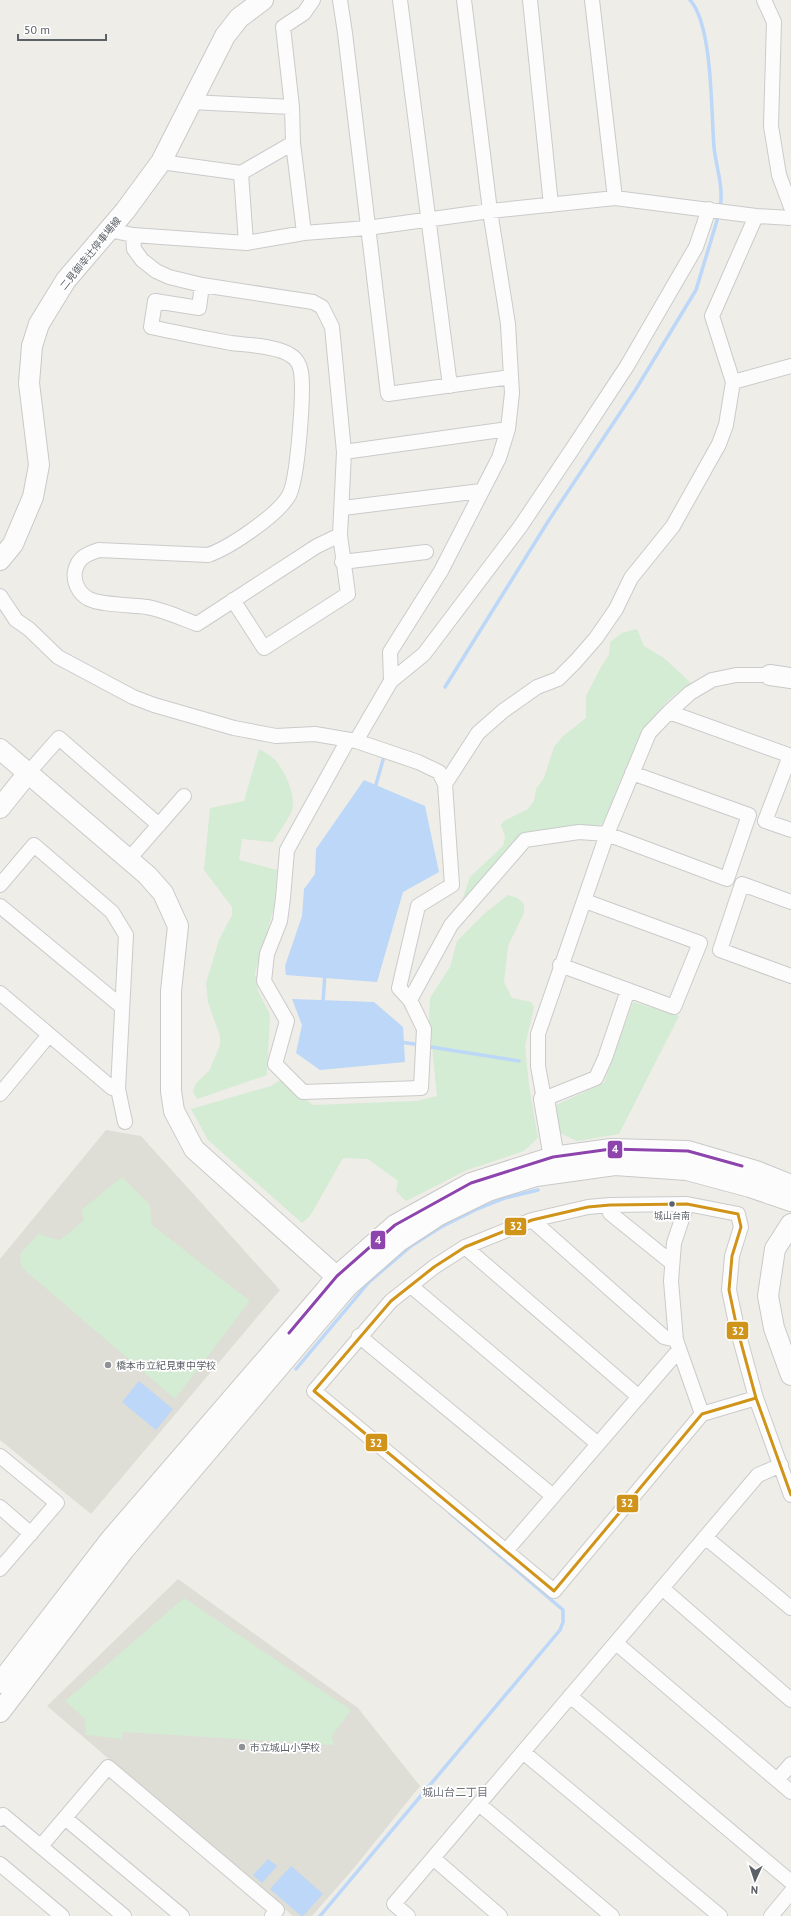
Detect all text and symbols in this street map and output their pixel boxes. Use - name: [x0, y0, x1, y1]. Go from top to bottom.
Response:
- scale bar: [18, 16, 106, 42]
- text: 50 m: [24, 22, 50, 37]
- street label: 二見御幸辻停車場線: [57, 214, 124, 292]
- line badge: 4: [607, 1140, 623, 1159]
- text: 4: [612, 1142, 619, 1156]
- marker: 城山台南: [667, 1199, 677, 1209]
- place label: 城山台南: [654, 1210, 690, 1221]
- line badge: 32: [504, 1217, 527, 1236]
- text: 32: [510, 1219, 522, 1233]
- line badge: 4: [370, 1230, 386, 1250]
- text: 4: [375, 1233, 382, 1247]
- line badge: 32: [726, 1321, 749, 1340]
- text: 32: [732, 1324, 744, 1338]
- place label: 橋本市立紀見東中学校: [116, 1359, 216, 1372]
- marker: 橋本市立紀見東中学校: [103, 1360, 113, 1370]
- line badge: 32: [365, 1433, 388, 1452]
- text: 32: [370, 1436, 382, 1450]
- line badge: 32: [616, 1494, 639, 1513]
- text: 32: [621, 1496, 633, 1510]
- place label: 市立城山小学校: [250, 1741, 320, 1754]
- marker: 市立城山小学校: [237, 1742, 247, 1752]
- district label: 城山台二丁目: [422, 1785, 488, 1799]
- north arrow: [735, 1860, 775, 1900]
- text: N: [750, 1883, 758, 1897]

